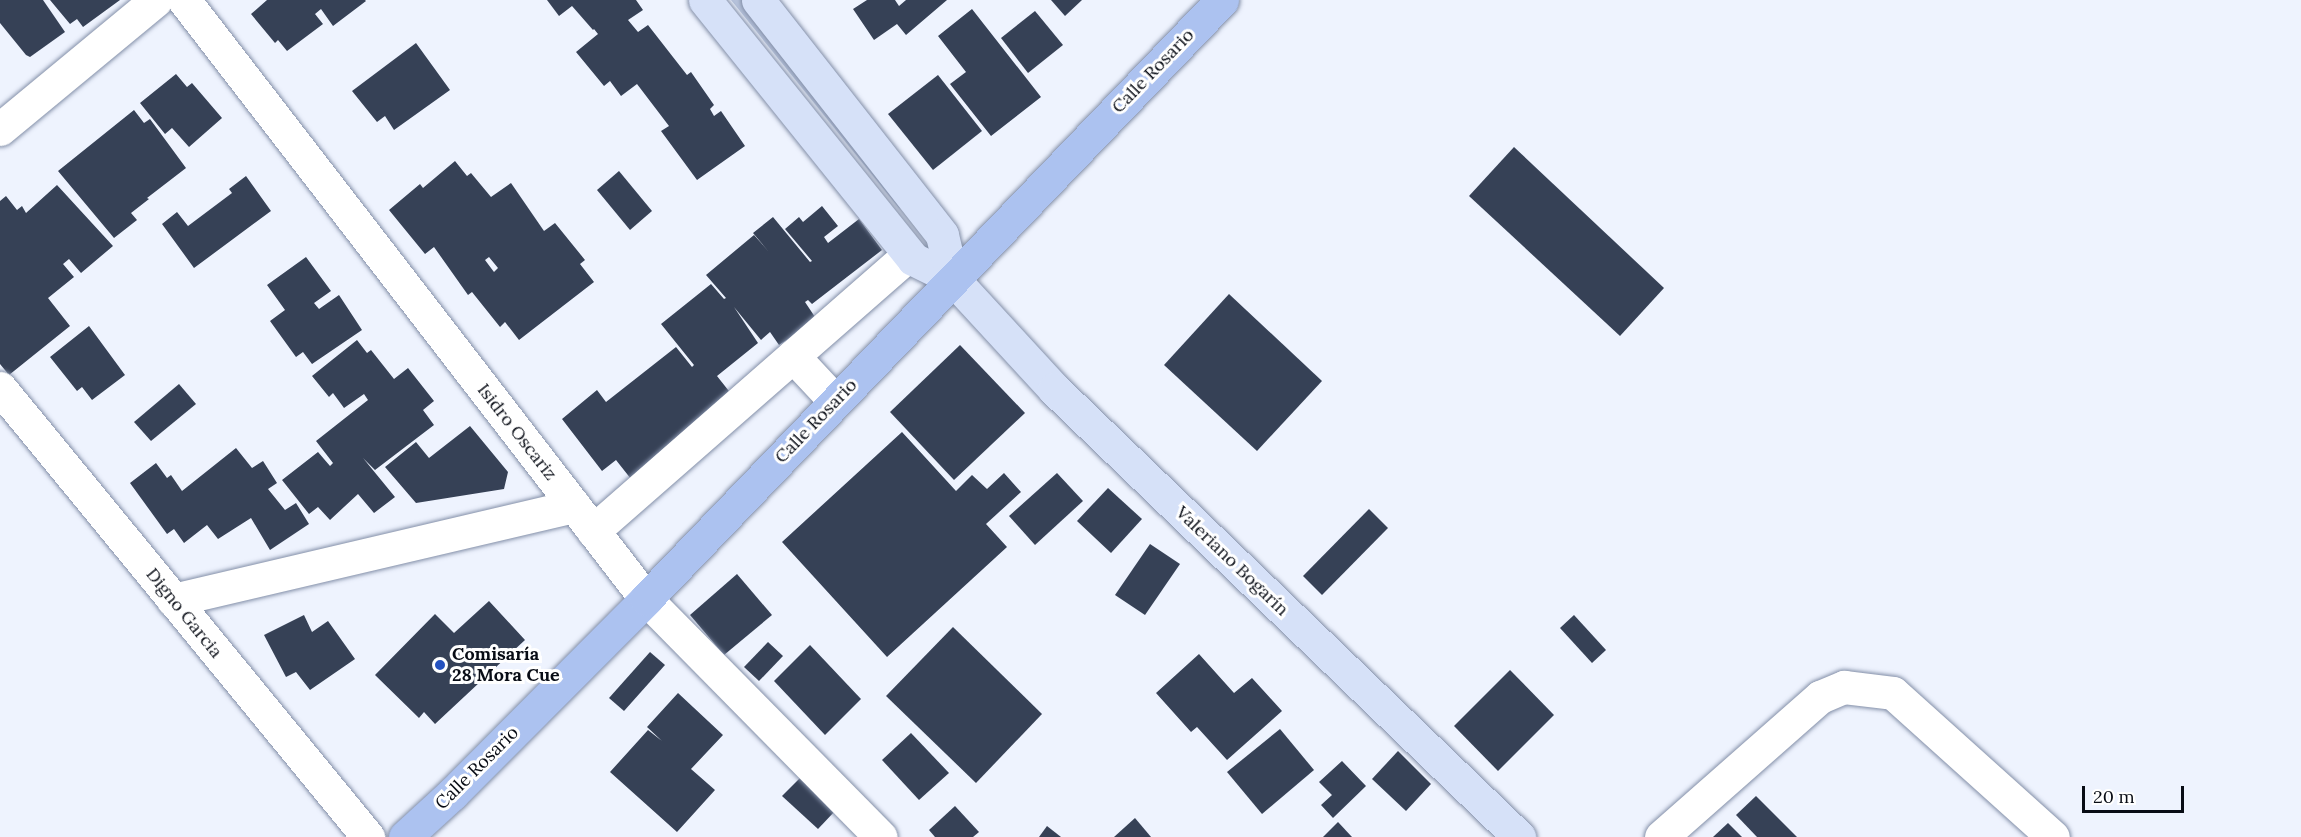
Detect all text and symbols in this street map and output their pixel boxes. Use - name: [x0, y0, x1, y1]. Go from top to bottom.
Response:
- street label: Calle Rosario: [1107, 24, 1199, 118]
- street label: Calle Rosario: [770, 374, 862, 468]
- street label: Isidro Oscariz: [473, 379, 561, 485]
- street label: Valeriano Bogarín: [1171, 502, 1293, 620]
- street label: Digno Garcia: [141, 564, 227, 662]
- place label: Comisaría 28 Mora Cue: [452, 644, 560, 686]
- marker: Comisaría 28 Mora Cue: [433, 658, 447, 672]
- street label: Calle Rosario: [431, 722, 523, 814]
- scale bar: [2085, 774, 2187, 812]
- text: 20 m: [2093, 785, 2135, 808]

